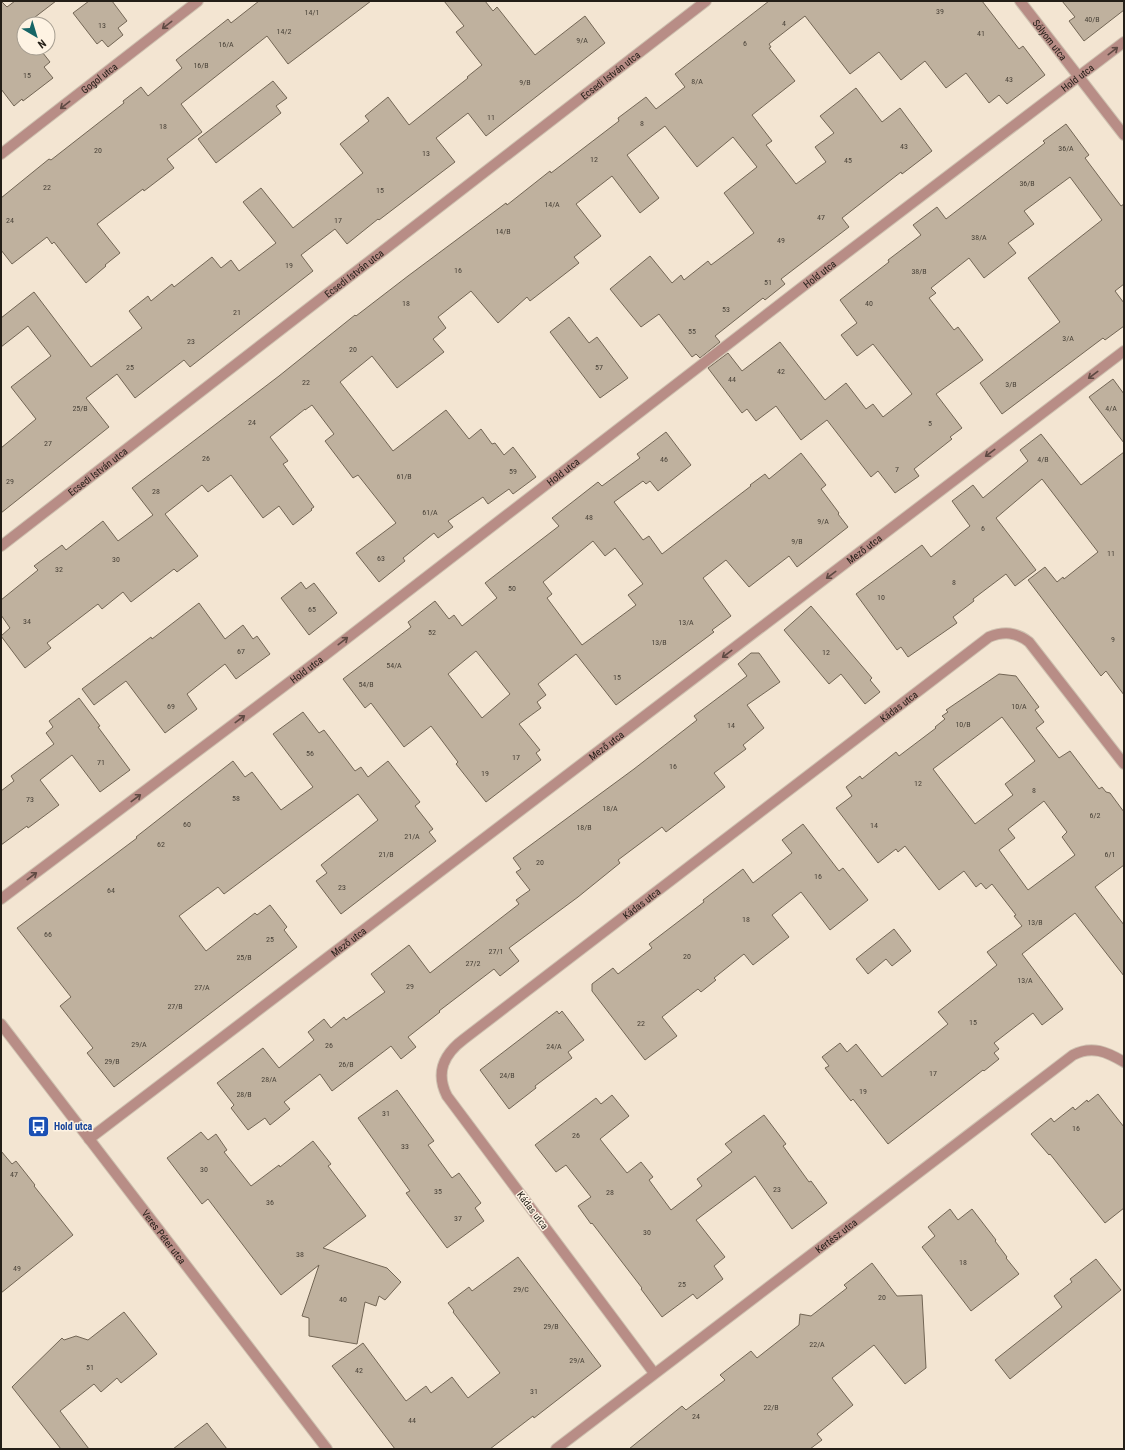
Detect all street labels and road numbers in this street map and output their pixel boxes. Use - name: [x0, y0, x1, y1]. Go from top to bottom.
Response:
- street label: Sólyom utca: [1030, 17, 1069, 63]
- street label: Ecsedi István utca: [579, 49, 642, 102]
- street label: Gogol utca: [79, 61, 120, 96]
- street label: Hold utca: [1059, 62, 1096, 94]
- street label: Ecsedi István utca: [322, 247, 386, 300]
- street label: Hold utca: [801, 258, 838, 290]
- street label: Ecsedi István utca: [66, 445, 130, 498]
- street label: Hold utca: [545, 456, 582, 488]
- street label: Mező utca: [845, 532, 884, 566]
- street label: Hold utca: [288, 654, 325, 686]
- street label: Kádas utca: [878, 689, 920, 724]
- street label: Mező utca: [587, 729, 626, 762]
- street label: Kádas utca: [621, 886, 663, 921]
- street label: Mező utca: [329, 925, 369, 959]
- street label: Kádas utca: [515, 1189, 550, 1231]
- street label: Veres Péter utca: [140, 1208, 188, 1266]
- street label: Kertész utca: [813, 1217, 859, 1255]

